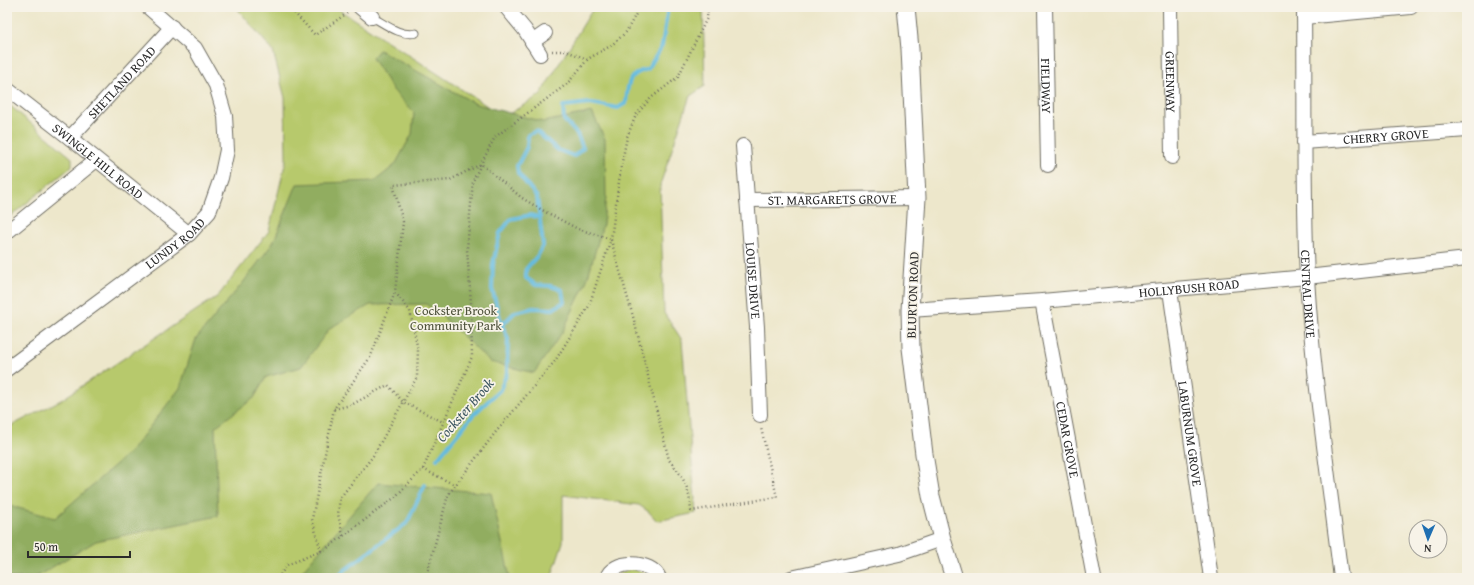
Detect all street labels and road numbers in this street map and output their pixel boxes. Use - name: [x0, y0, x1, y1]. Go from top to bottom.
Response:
- street label: SHETLAND ROAD: [83, 42, 160, 123]
- street label: GREENWAY: [1161, 51, 1180, 113]
- street label: FIELDWAY: [1036, 58, 1056, 114]
- street label: SWINGLE HILL ROAD: [48, 119, 148, 204]
- street label: CHERRY GROVE: [1342, 124, 1430, 149]
- street label: ST. MARGARETS GROVE: [767, 189, 897, 210]
- street label: LUNDY ROAD: [141, 213, 210, 274]
- street label: LOUISE DRIVE: [740, 241, 765, 320]
- street label: CENTRAL DRIVE: [1296, 249, 1321, 339]
- street label: BLURTON ROAD: [901, 251, 924, 339]
- street label: HOLLYBUSH ROAD: [1138, 274, 1240, 302]
- street label: LABURNUM GROVE: [1173, 380, 1207, 488]
- street label: CEDAR GROVE: [1051, 400, 1084, 480]

